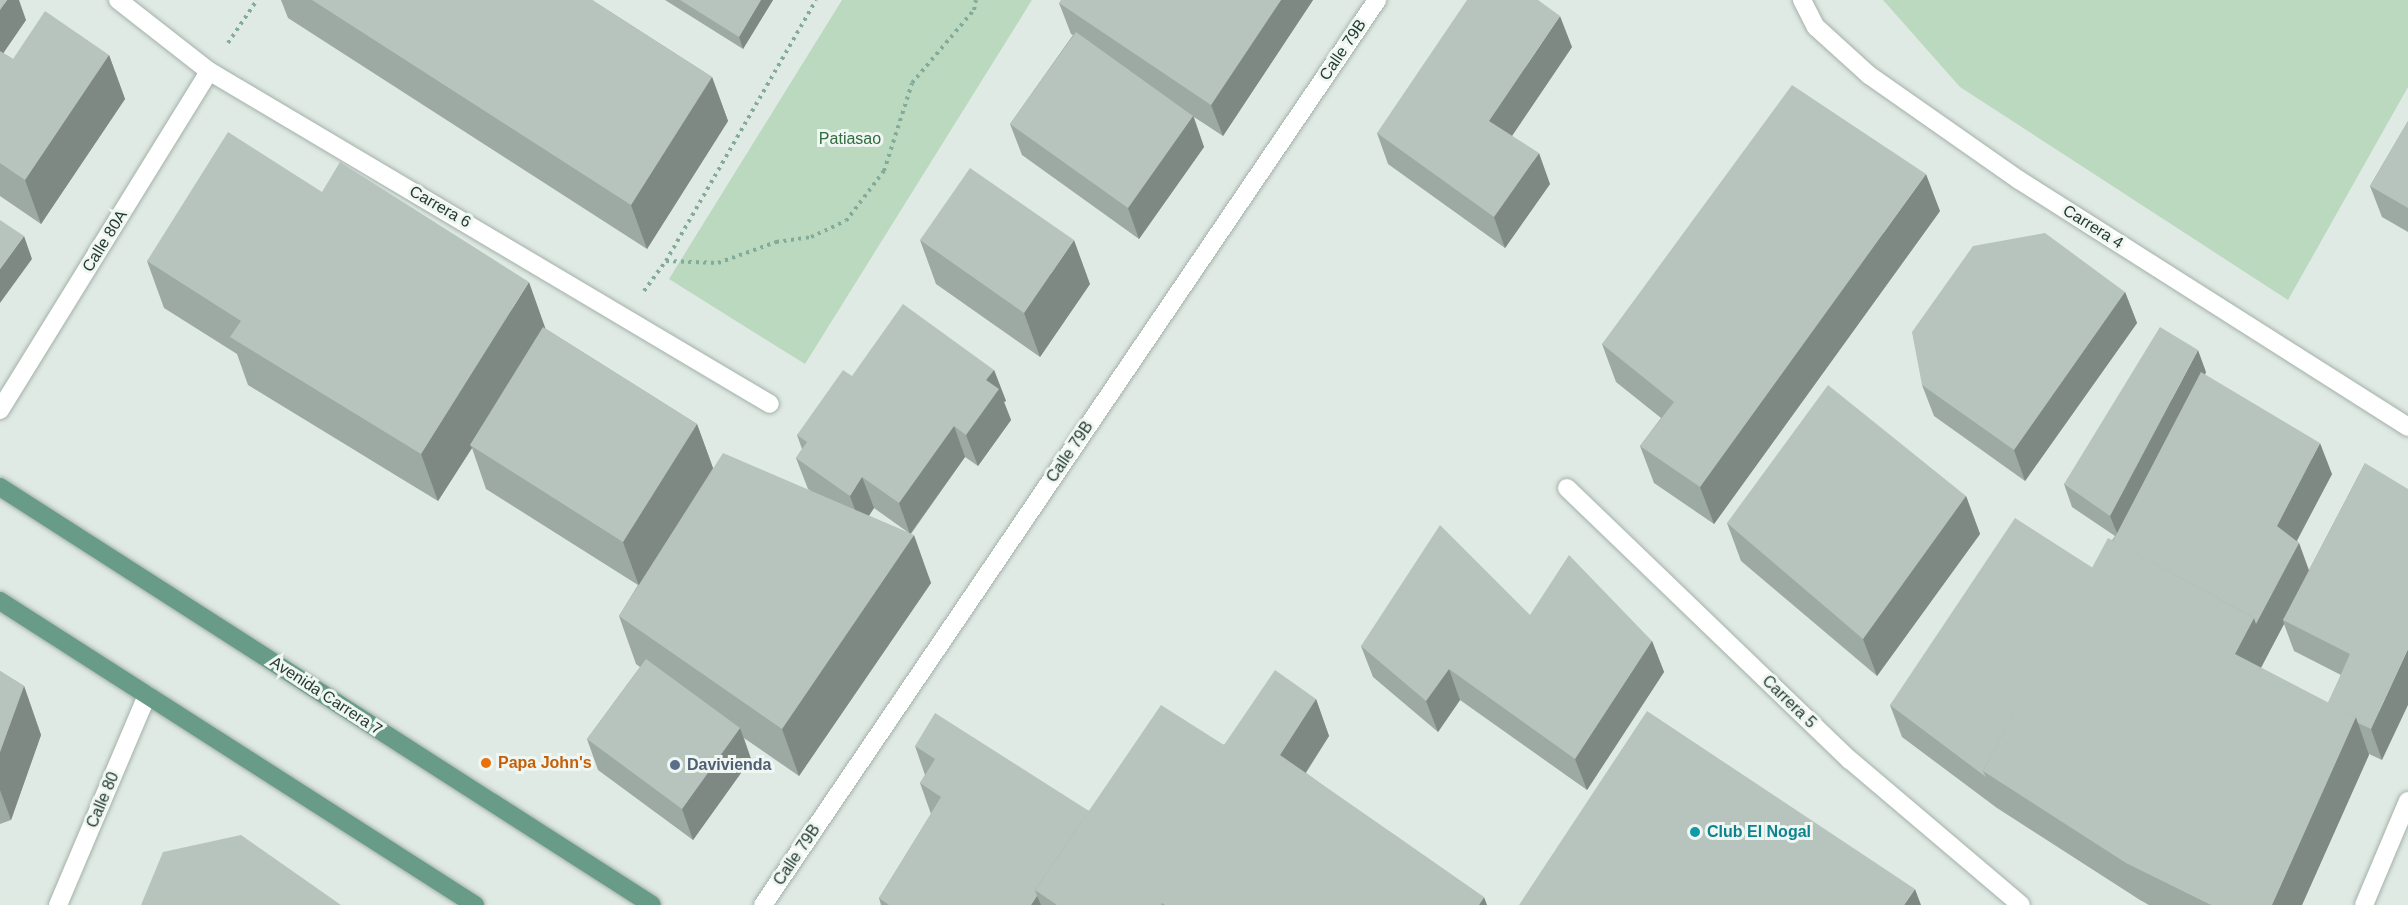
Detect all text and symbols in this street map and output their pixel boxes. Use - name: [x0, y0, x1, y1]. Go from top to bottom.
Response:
- street label: Calle 79B: [1316, 16, 1370, 84]
- park label: Patiasao: [819, 129, 881, 149]
- street label: Carrera 6: [406, 182, 474, 232]
- street label: Carrera 4: [2059, 201, 2127, 253]
- street label: Calle 80A: [78, 206, 132, 276]
- street label: Calle 79B: [1043, 418, 1097, 486]
- street label: Avenida Carrera 7: [266, 653, 386, 739]
- street label: Carrera 5: [1758, 672, 1820, 732]
- place label: Papa John's: [498, 753, 592, 773]
- place label: Davivienda: [687, 755, 771, 775]
- marker: Papa John's: [479, 756, 493, 770]
- marker: Davivienda: [668, 758, 682, 772]
- street label: Calle 80: [83, 769, 123, 831]
- street label: Calle 79B: [770, 821, 824, 889]
- place label: Club El Nogal: [1707, 822, 1811, 842]
- marker: Club El Nogal: [1688, 825, 1702, 839]

